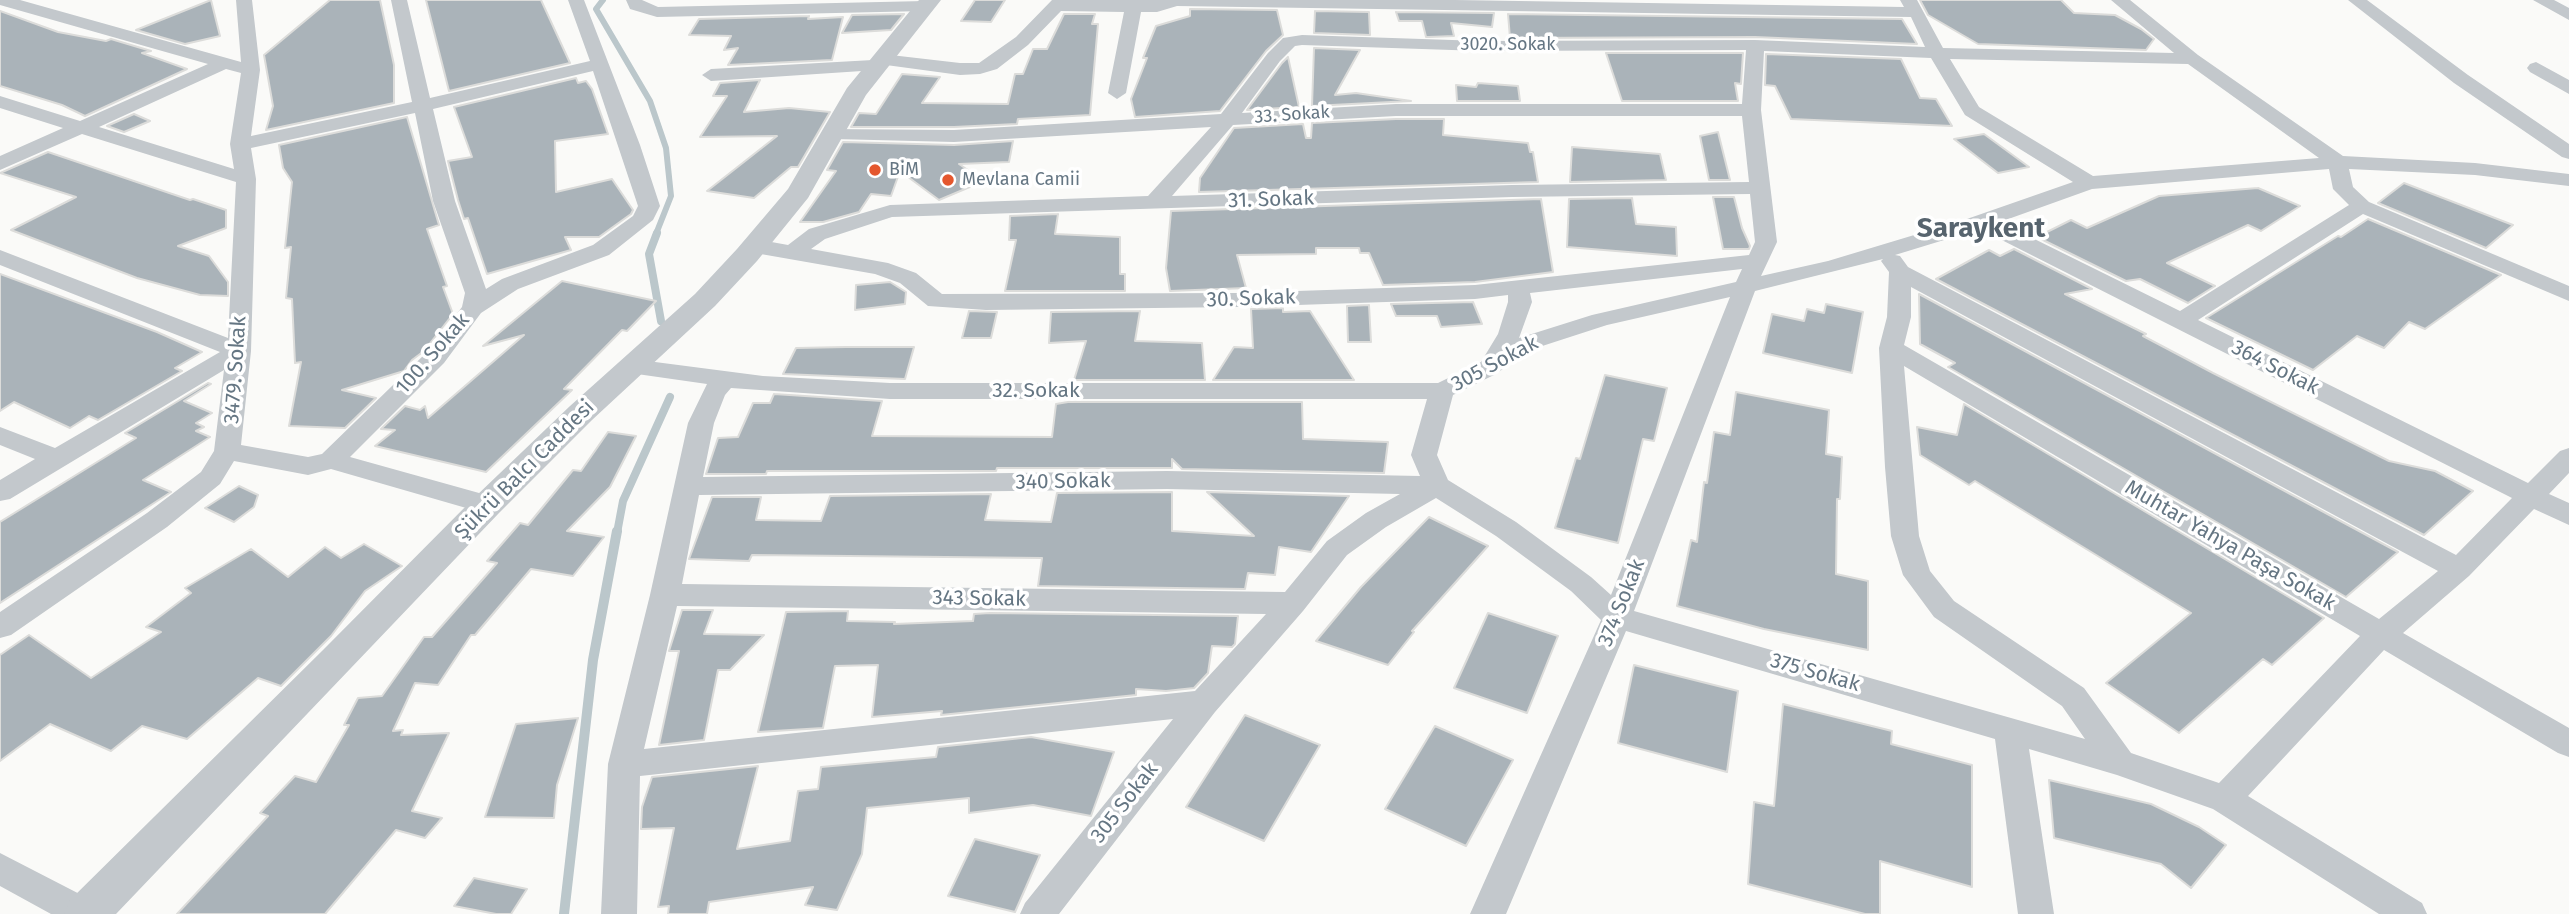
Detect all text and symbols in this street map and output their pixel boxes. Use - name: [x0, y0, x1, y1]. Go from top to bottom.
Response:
- street label: 3020. Sokak: [1460, 34, 1556, 56]
- street label: 33. Sokak: [1254, 102, 1330, 128]
- place label: BiM: [889, 159, 919, 181]
- marker: BiM: [867, 162, 883, 178]
- place label: Mevlana Camii: [962, 169, 1080, 191]
- marker: Mevlana Camii: [940, 172, 956, 188]
- street label: 31. Sokak: [1228, 186, 1314, 214]
- district label: Saraykent: [1917, 212, 2045, 246]
- street label: 30. Sokak: [1206, 285, 1296, 313]
- street label: 100. Sokak: [391, 308, 475, 400]
- street label: 3479. Sokak: [220, 315, 252, 425]
- street label: 305 Sokak: [1447, 331, 1543, 397]
- street label: 364 Sokak: [2227, 335, 2323, 401]
- street label: 32. Sokak: [992, 378, 1080, 404]
- street label: Şükrü Balcı Caddesi: [450, 395, 600, 545]
- street label: 340 Sokak: [1015, 469, 1111, 495]
- street label: Muhtar Yahya Paşa Sokak: [2120, 475, 2340, 617]
- street label: 374 Sokak: [1593, 556, 1651, 650]
- street label: 343 Sokak: [932, 586, 1026, 612]
- street label: 375 Sokak: [1767, 648, 1863, 698]
- street label: 305 Sokak: [1086, 758, 1164, 848]

